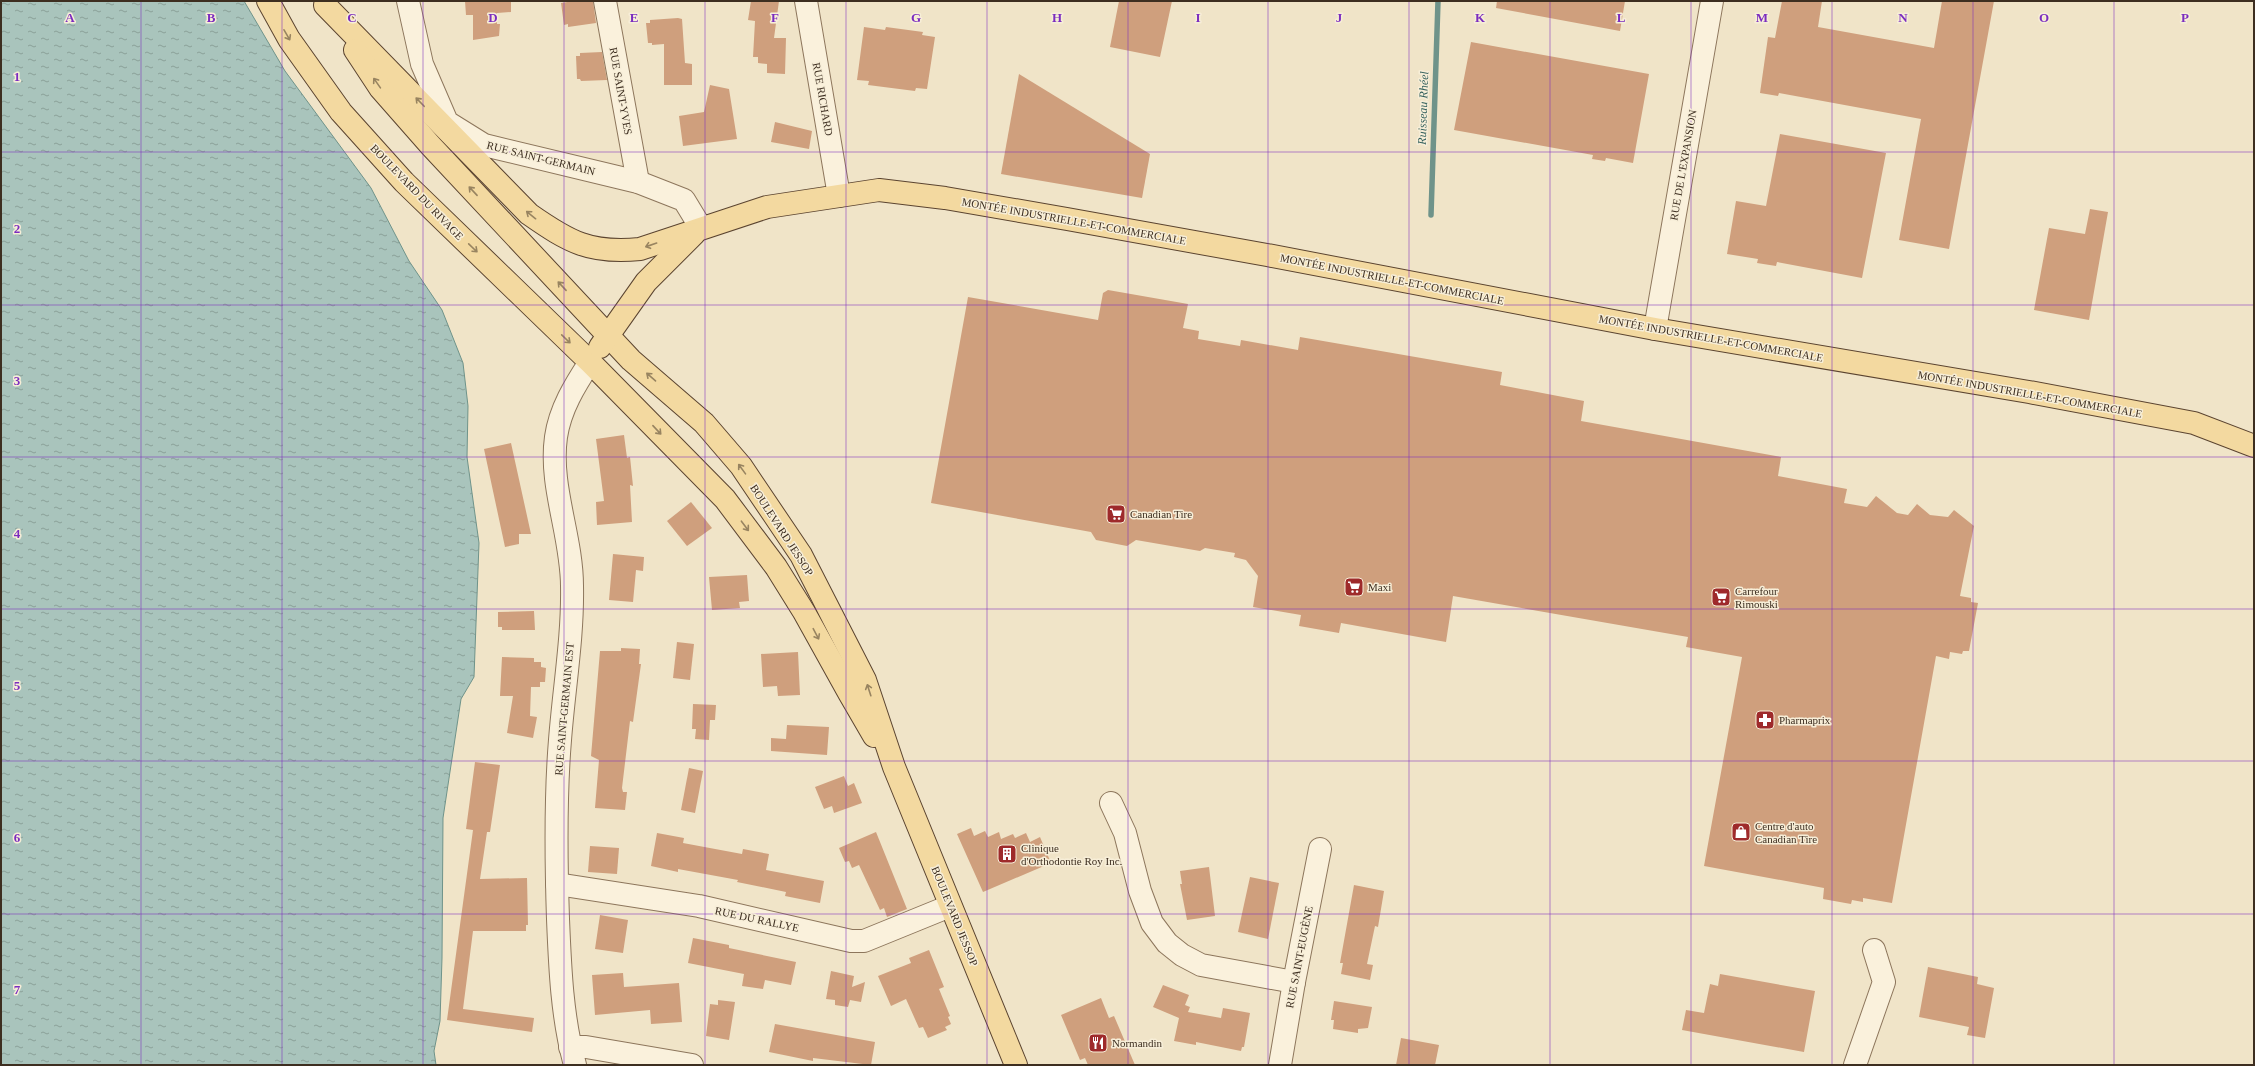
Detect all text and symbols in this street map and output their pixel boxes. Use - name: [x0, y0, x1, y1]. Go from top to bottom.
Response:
- text: A: [65, 10, 75, 25]
- text: B: [207, 10, 216, 25]
- text: C: [347, 10, 357, 25]
- text: D: [488, 10, 498, 25]
- text: E: [630, 10, 638, 25]
- text: F: [771, 10, 779, 25]
- text: G: [911, 10, 921, 25]
- text: H: [1052, 10, 1062, 25]
- text: I: [1195, 10, 1201, 25]
- text: J: [1336, 10, 1343, 25]
- text: K: [1475, 10, 1486, 25]
- text: L: [1617, 10, 1626, 25]
- text: M: [1756, 10, 1768, 25]
- text: N: [1898, 10, 1908, 25]
- text: O: [2039, 10, 2049, 25]
- text: P: [2181, 10, 2189, 25]
- one-way arrow: [283, 29, 291, 41]
- street label: RUE SAINT-YVES: [607, 46, 635, 136]
- street label: RUE RICHARD: [811, 61, 835, 137]
- text: 1: [14, 69, 20, 84]
- water label: Ruisseau Rhéel: [1415, 70, 1431, 146]
- one-way arrow: [373, 78, 382, 89]
- one-way arrow: [415, 97, 425, 107]
- street label: RUE DE L'EXPANSION: [1667, 109, 1699, 221]
- street label: RUE SAINT-GERMAIN: [486, 139, 596, 177]
- street label: BOULEVARD DU RIVAGE: [368, 142, 466, 242]
- one-way arrow: [468, 186, 478, 196]
- street label: MONTÉE INDUSTRIELLE-ET-COMMERCIALE: [961, 195, 1187, 247]
- one-way arrow: [525, 210, 536, 219]
- text: 2: [14, 221, 20, 236]
- one-way arrow: [645, 242, 657, 250]
- one-way arrow: [468, 244, 478, 253]
- street label: MONTÉE INDUSTRIELLE-ET-COMMERCIALE: [1279, 251, 1505, 307]
- one-way arrow: [557, 281, 567, 291]
- street label: MONTÉE INDUSTRIELLE-ET-COMMERCIALE: [1598, 312, 1824, 364]
- one-way arrow: [561, 334, 571, 344]
- street label: MONTÉE INDUSTRIELLE-ET-COMMERCIALE: [1917, 368, 2143, 420]
- one-way arrow: [645, 372, 656, 381]
- text: 3: [14, 373, 21, 388]
- one-way arrow: [652, 425, 662, 435]
- one-way arrow: [738, 463, 746, 474]
- street label: BOULEVARD JESSOP: [748, 482, 816, 578]
- supermarket icon: Canadian Tire: [1105, 503, 1127, 525]
- place label: Canadian Tire: [1130, 508, 1192, 520]
- one-way arrow: [740, 520, 749, 531]
- text: 4: [14, 526, 21, 541]
- supermarket icon: Maxi: [1343, 576, 1365, 598]
- place label: Maxi: [1368, 581, 1391, 593]
- place label: Carrefour Rimouski: [1735, 585, 1778, 610]
- supermarket icon: Carrefour Rimouski: [1710, 586, 1732, 608]
- one-way arrow: [813, 628, 821, 640]
- street label: RUE SAINT-GERMAIN EST: [552, 642, 576, 776]
- text: 5: [14, 678, 21, 693]
- one-way arrow: [865, 684, 872, 697]
- pharmacy icon: Pharmaprix: [1754, 709, 1776, 731]
- place label: Pharmaprix: [1779, 714, 1831, 726]
- place label: Centre d'auto Canadian Tire: [1755, 820, 1817, 845]
- shop icon: Centre d'auto Canadian Tire: [1730, 821, 1752, 843]
- text: 6: [14, 830, 21, 845]
- place label: Clinique d'Orthodontie Roy Inc.: [1021, 842, 1123, 867]
- building icon: Clinique d'Orthodontie Roy Inc.: [996, 843, 1018, 865]
- street label: BOULEVARD JESSOP: [929, 864, 981, 968]
- street label: RUE DU RALLYE: [714, 904, 800, 934]
- street label: RUE SAINT-EUGÈNE: [1283, 905, 1315, 1009]
- text: 7: [14, 982, 21, 997]
- restaurant icon: Normandin: [1087, 1032, 1109, 1054]
- place label: Normandin: [1112, 1037, 1163, 1049]

